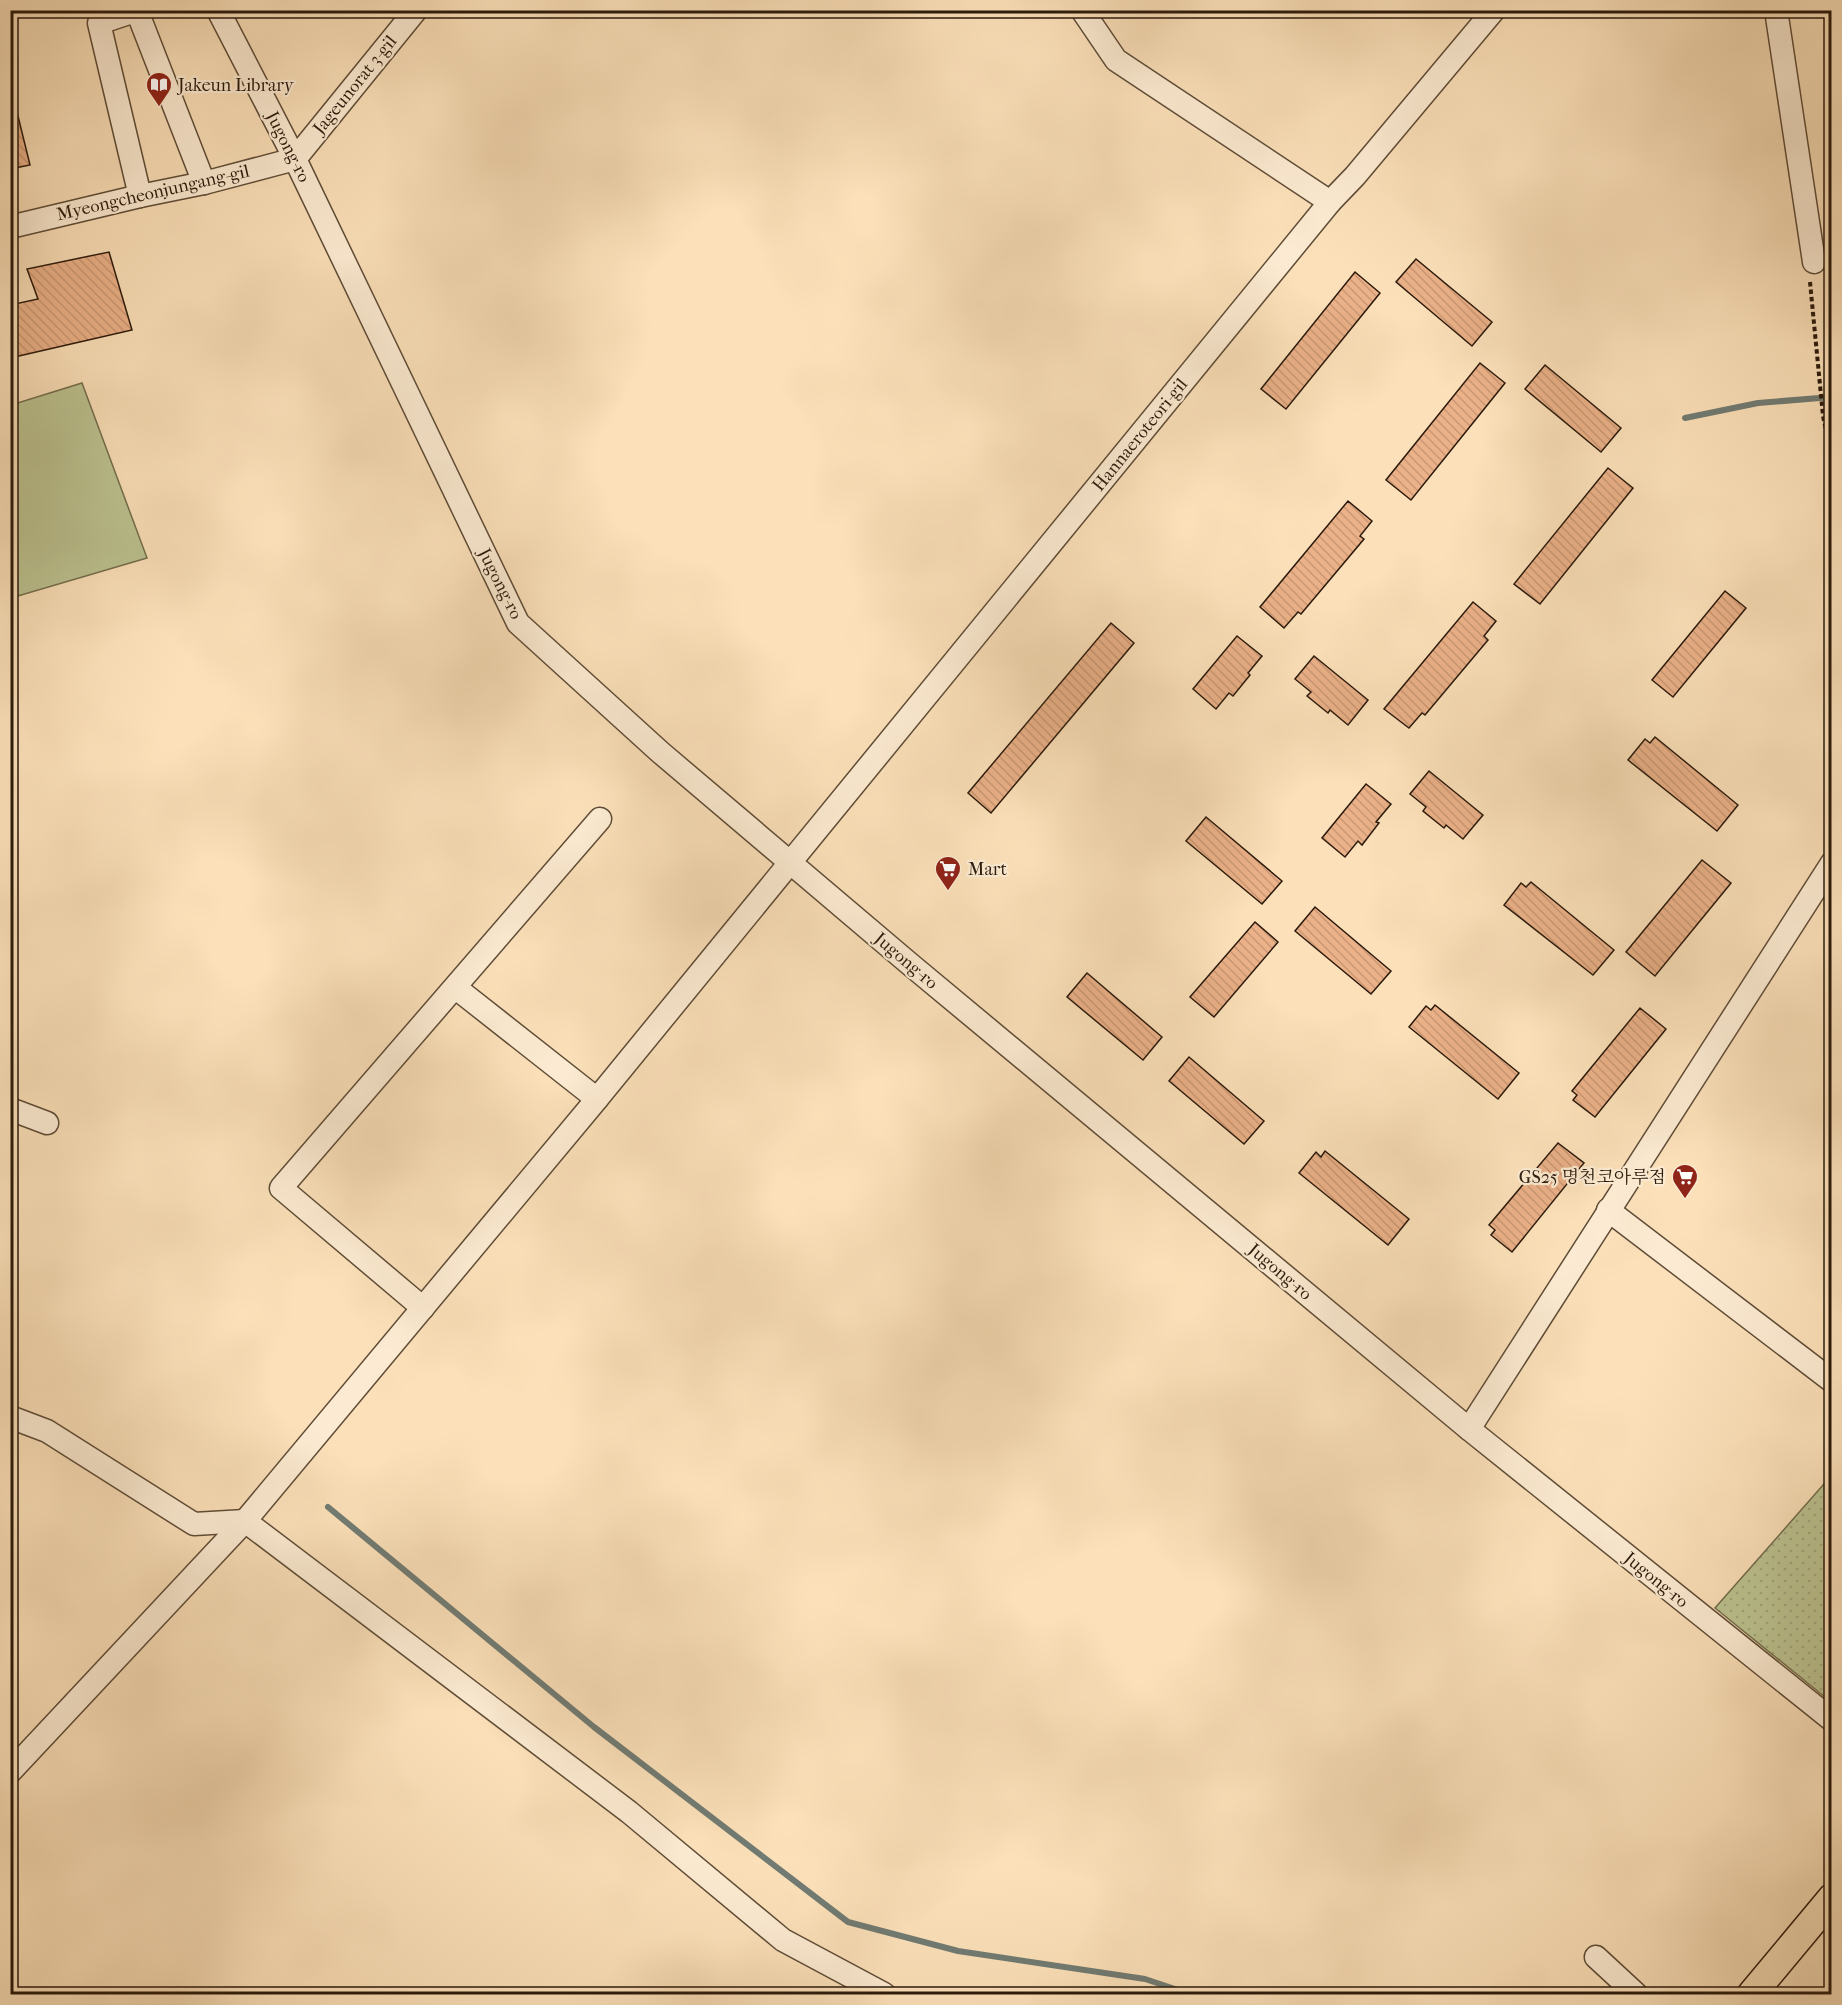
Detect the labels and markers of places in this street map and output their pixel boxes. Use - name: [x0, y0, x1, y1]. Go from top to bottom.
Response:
- library icon: Jakeun Library: [144, 70, 174, 108]
- place label: Jakeun Library: [176, 75, 295, 96]
- supermarket icon: Mart: [933, 854, 963, 892]
- place label: Mart: [968, 859, 1008, 880]
- supermarket icon: GS25 명천코아루점: [1670, 1162, 1700, 1200]
- place label: GS25 명천코아루점: [1519, 1167, 1666, 1188]

